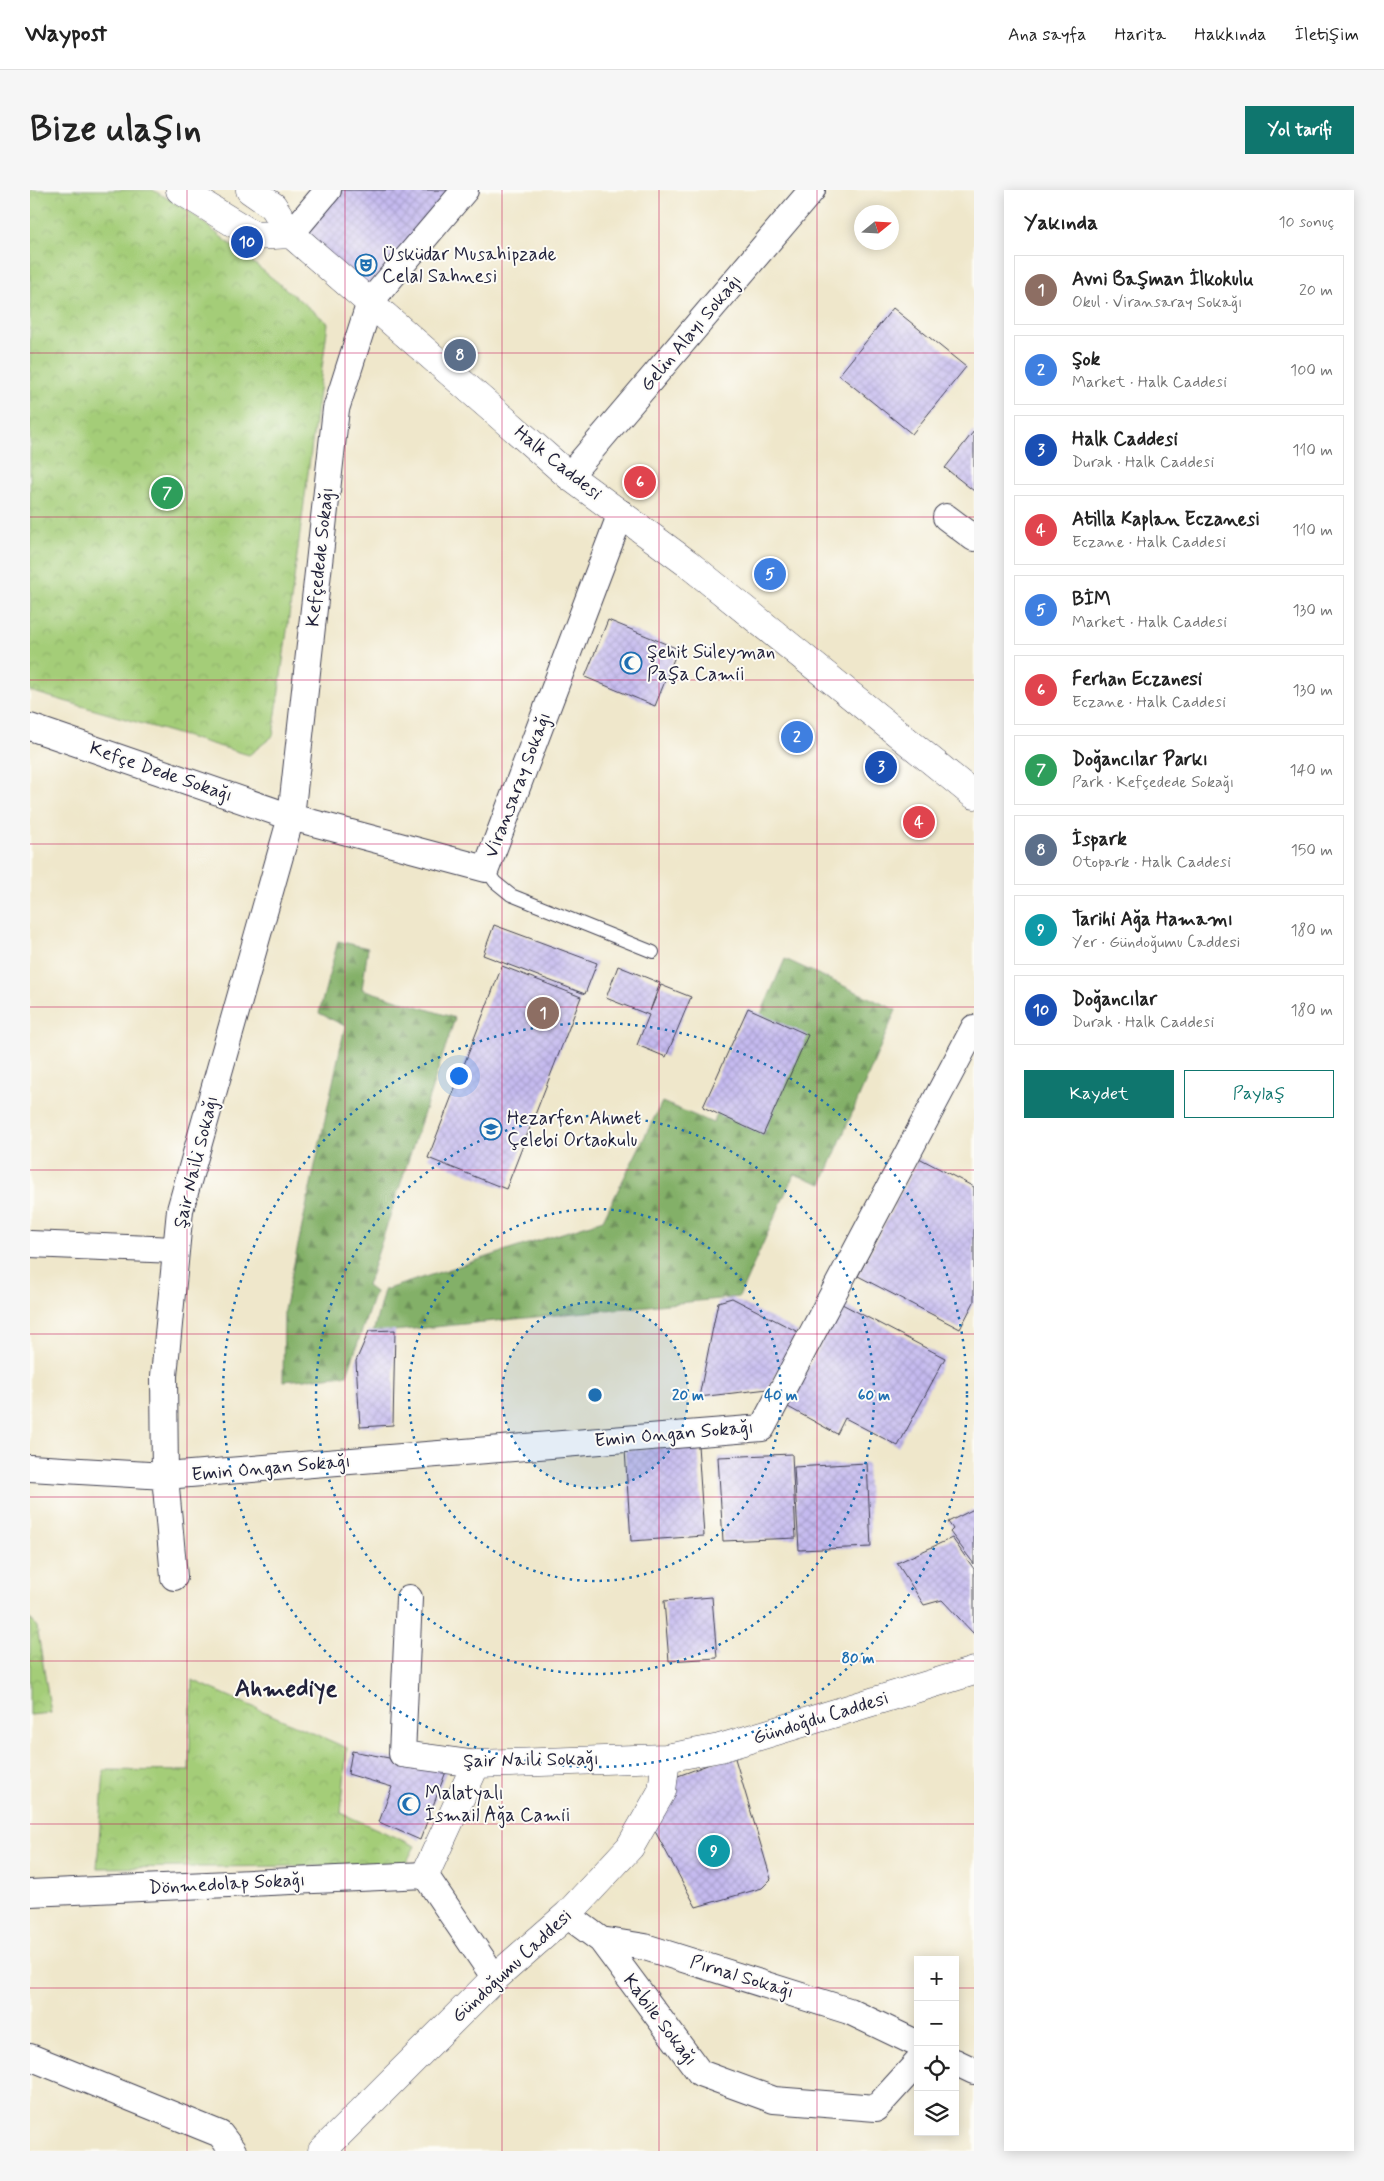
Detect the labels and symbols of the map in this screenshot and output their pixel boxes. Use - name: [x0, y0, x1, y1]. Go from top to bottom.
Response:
- north arrow: [854, 205, 899, 250]
- pin: 10: [231, 223, 263, 261]
- place label: Üsküdar Musahipzade Celal Sahnesi: [382, 242, 556, 289]
- theatre icon: Üsküdar Musahipzade Celal Sahnesi: [354, 253, 378, 277]
- street label: Gelin Alayı Sokağı: [635, 269, 748, 397]
- pin: 8: [444, 336, 476, 374]
- street label: Halk Caddesi: [509, 420, 607, 506]
- pin: 6: [624, 463, 656, 501]
- pin: 7: [151, 474, 183, 512]
- street label: Kefçedede Sokağı: [300, 486, 341, 628]
- pin: 5: [754, 555, 786, 593]
- place label: Şehit Süleyman Paşa Camii: [647, 640, 775, 687]
- mosque icon: Şehit Süleyman Paşa Camii: [619, 651, 643, 675]
- street label: Viransaray Sokağı: [479, 709, 558, 862]
- pin: 2: [781, 718, 813, 756]
- street label: Kefçe Dede Sokağı: [86, 736, 236, 809]
- pin: 3: [865, 748, 897, 786]
- pin: 4: [903, 803, 935, 841]
- pin: 1: [527, 994, 559, 1032]
- your location: [446, 1063, 472, 1089]
- street label: Şair Naili Sokağı: [167, 1093, 226, 1231]
- place label: Hezarfen Ahmet Çelebi Ortaokulu: [507, 1106, 641, 1153]
- school or university icon: Hezarfen Ahmet Çelebi Ortaokulu: [479, 1117, 503, 1141]
- centre of rings: [586, 1386, 604, 1404]
- text: 20 m: [672, 1386, 704, 1406]
- text: 40 m: [764, 1386, 798, 1406]
- text: 60 m: [858, 1386, 890, 1406]
- street label: Emin Ongan Sokağı: [593, 1415, 755, 1454]
- street label: Emin Ongan Sokağı: [190, 1449, 352, 1488]
- text: 80 m: [841, 1649, 875, 1669]
- district label: Ahmediye: [235, 1674, 337, 1705]
- street label: Gündoğdu Caddesi: [750, 1685, 892, 1752]
- street label: Şair Naili Sokağı: [463, 1746, 599, 1775]
- place label: Malatyalı İsmail Ağa Camii: [425, 1781, 571, 1829]
- mosque icon: Malatyalı İsmail Ağa Camii: [397, 1792, 421, 1816]
- pin: 9: [698, 1832, 730, 1870]
- street label: Dönmedolap Sokağı: [148, 1867, 306, 1902]
- street label: Gündoğumu Caddesi: [447, 1904, 578, 2029]
- street label: Pırnal Sokağı: [687, 1949, 797, 2006]
- street label: Kabile Sokağı: [616, 1969, 703, 2072]

